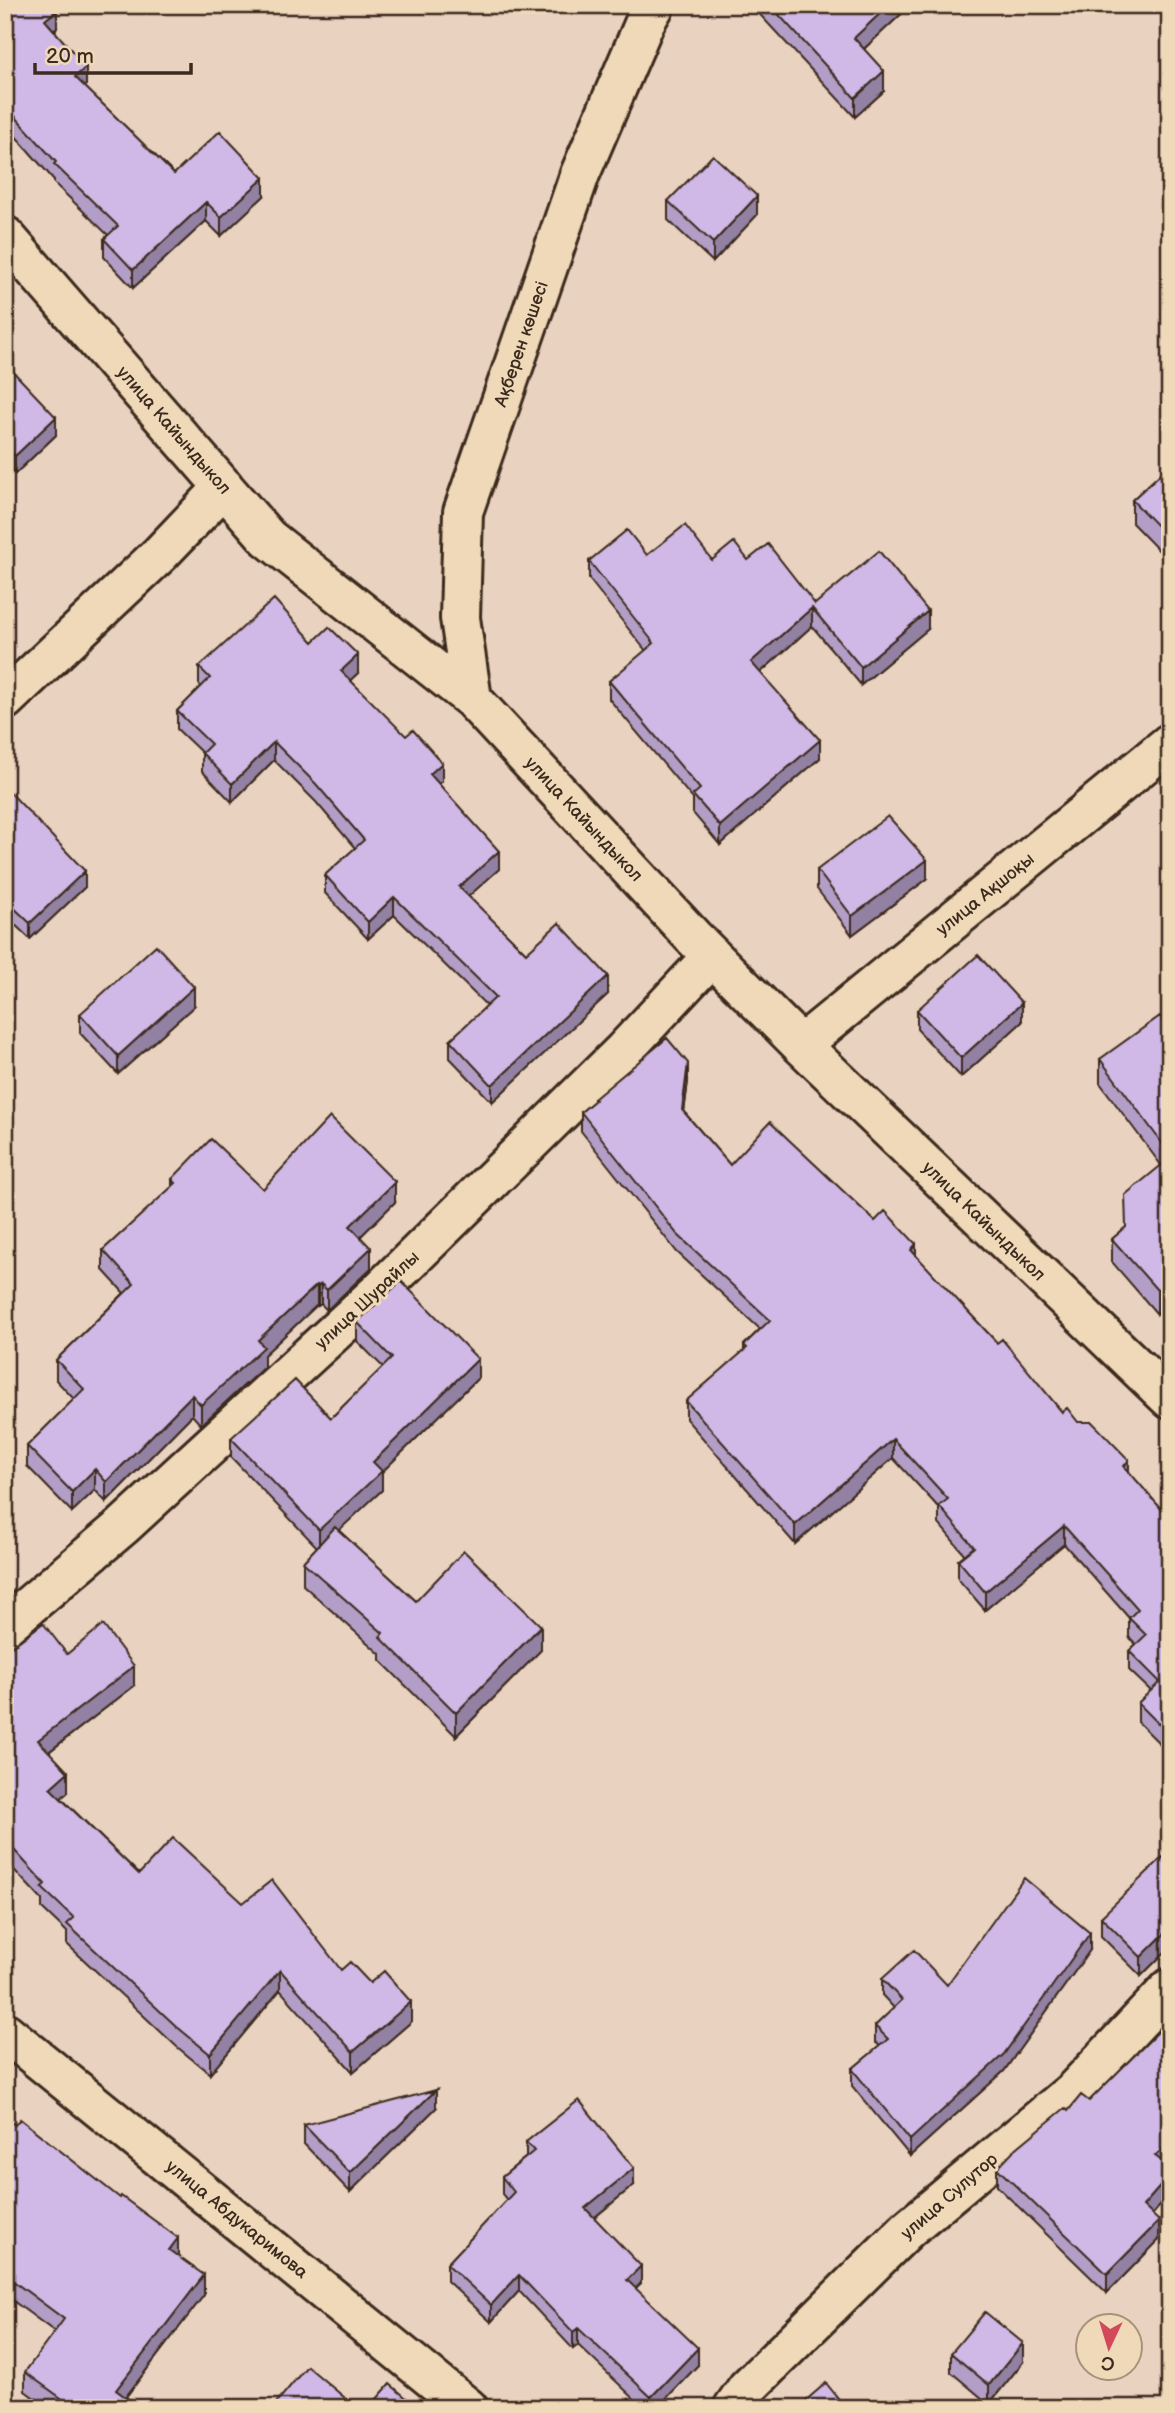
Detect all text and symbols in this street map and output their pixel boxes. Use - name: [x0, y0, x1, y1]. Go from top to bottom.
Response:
- scale bar: [35, 32, 191, 76]
- text: 20 m: [46, 44, 94, 69]
- street label: Ақберен көшесі: [490, 279, 553, 411]
- street label: улица Кайындыкол: [112, 362, 235, 499]
- street label: улица Кайындыкол: [520, 753, 647, 886]
- street label: улица Ақшоқы: [932, 849, 1038, 940]
- street label: улица Кайындыкол: [918, 1157, 1050, 1286]
- street label: улица Шурайлы: [311, 1247, 424, 1354]
- street label: улица Сулутор: [897, 2149, 1002, 2244]
- street label: улица Абдукаримова: [162, 2156, 312, 2283]
- north arrow: [1074, 2312, 1144, 2382]
- text: С: [1101, 2351, 1115, 2374]

